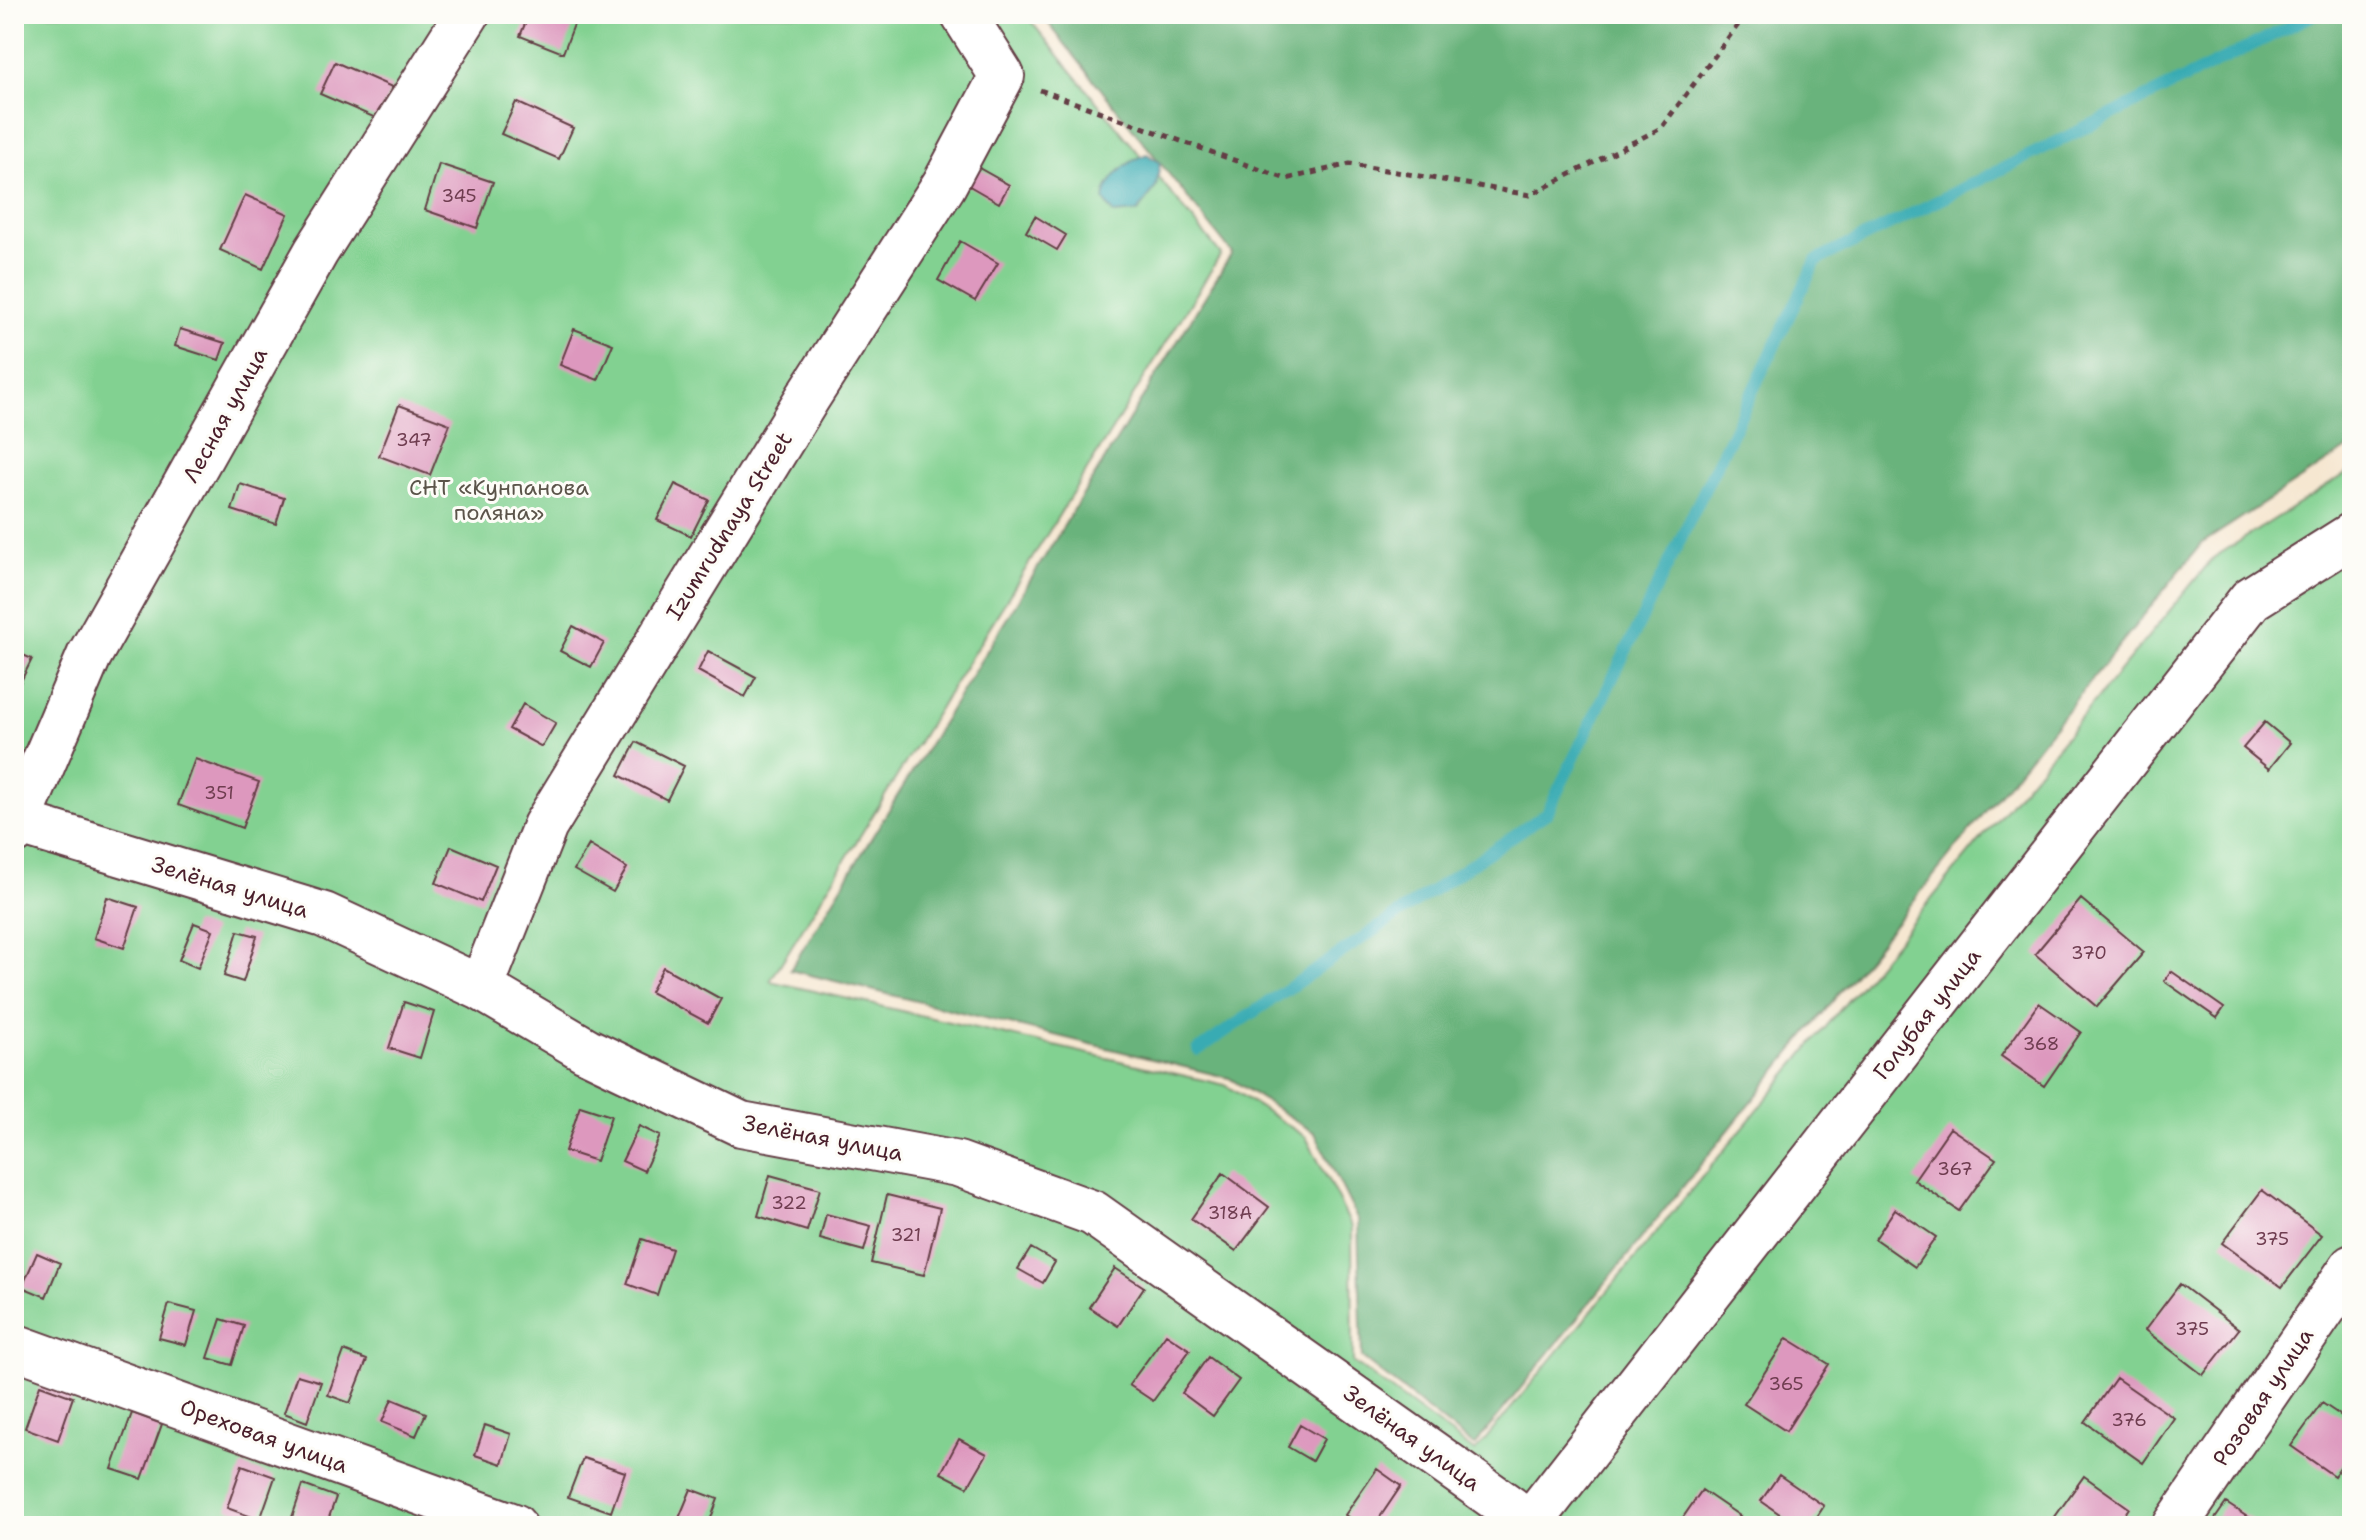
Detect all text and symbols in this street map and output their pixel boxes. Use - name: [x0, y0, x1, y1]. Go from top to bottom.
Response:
- house number: 345: [441, 184, 477, 208]
- street label: Лесная улица: [176, 342, 274, 488]
- street label: Izumrudnaya Street: [659, 426, 799, 626]
- house number: 347: [396, 428, 432, 452]
- park label: СНТ «Кунпанова поляна»: [409, 473, 589, 527]
- house number: 351: [204, 781, 234, 805]
- street label: Зелёная улица: [148, 849, 312, 925]
- house number: 370: [2071, 941, 2107, 965]
- street label: Голубая улица: [1867, 942, 1988, 1086]
- house number: 368: [2023, 1032, 2059, 1056]
- street label: Зелёная улица: [741, 1108, 906, 1168]
- house number: 367: [1937, 1157, 1973, 1181]
- house number: 322: [771, 1191, 807, 1215]
- house number: 318А: [1208, 1201, 1252, 1225]
- house number: 321: [891, 1223, 921, 1247]
- house number: 375: [2255, 1227, 2289, 1251]
- house number: 375: [2175, 1317, 2209, 1341]
- street label: Розовая улица: [2206, 1322, 2320, 1472]
- house number: 365: [1768, 1372, 1804, 1396]
- street label: Зелёная улица: [1338, 1379, 1486, 1498]
- street label: Ореховая улица: [176, 1392, 352, 1480]
- house number: 376: [2111, 1408, 2147, 1432]

